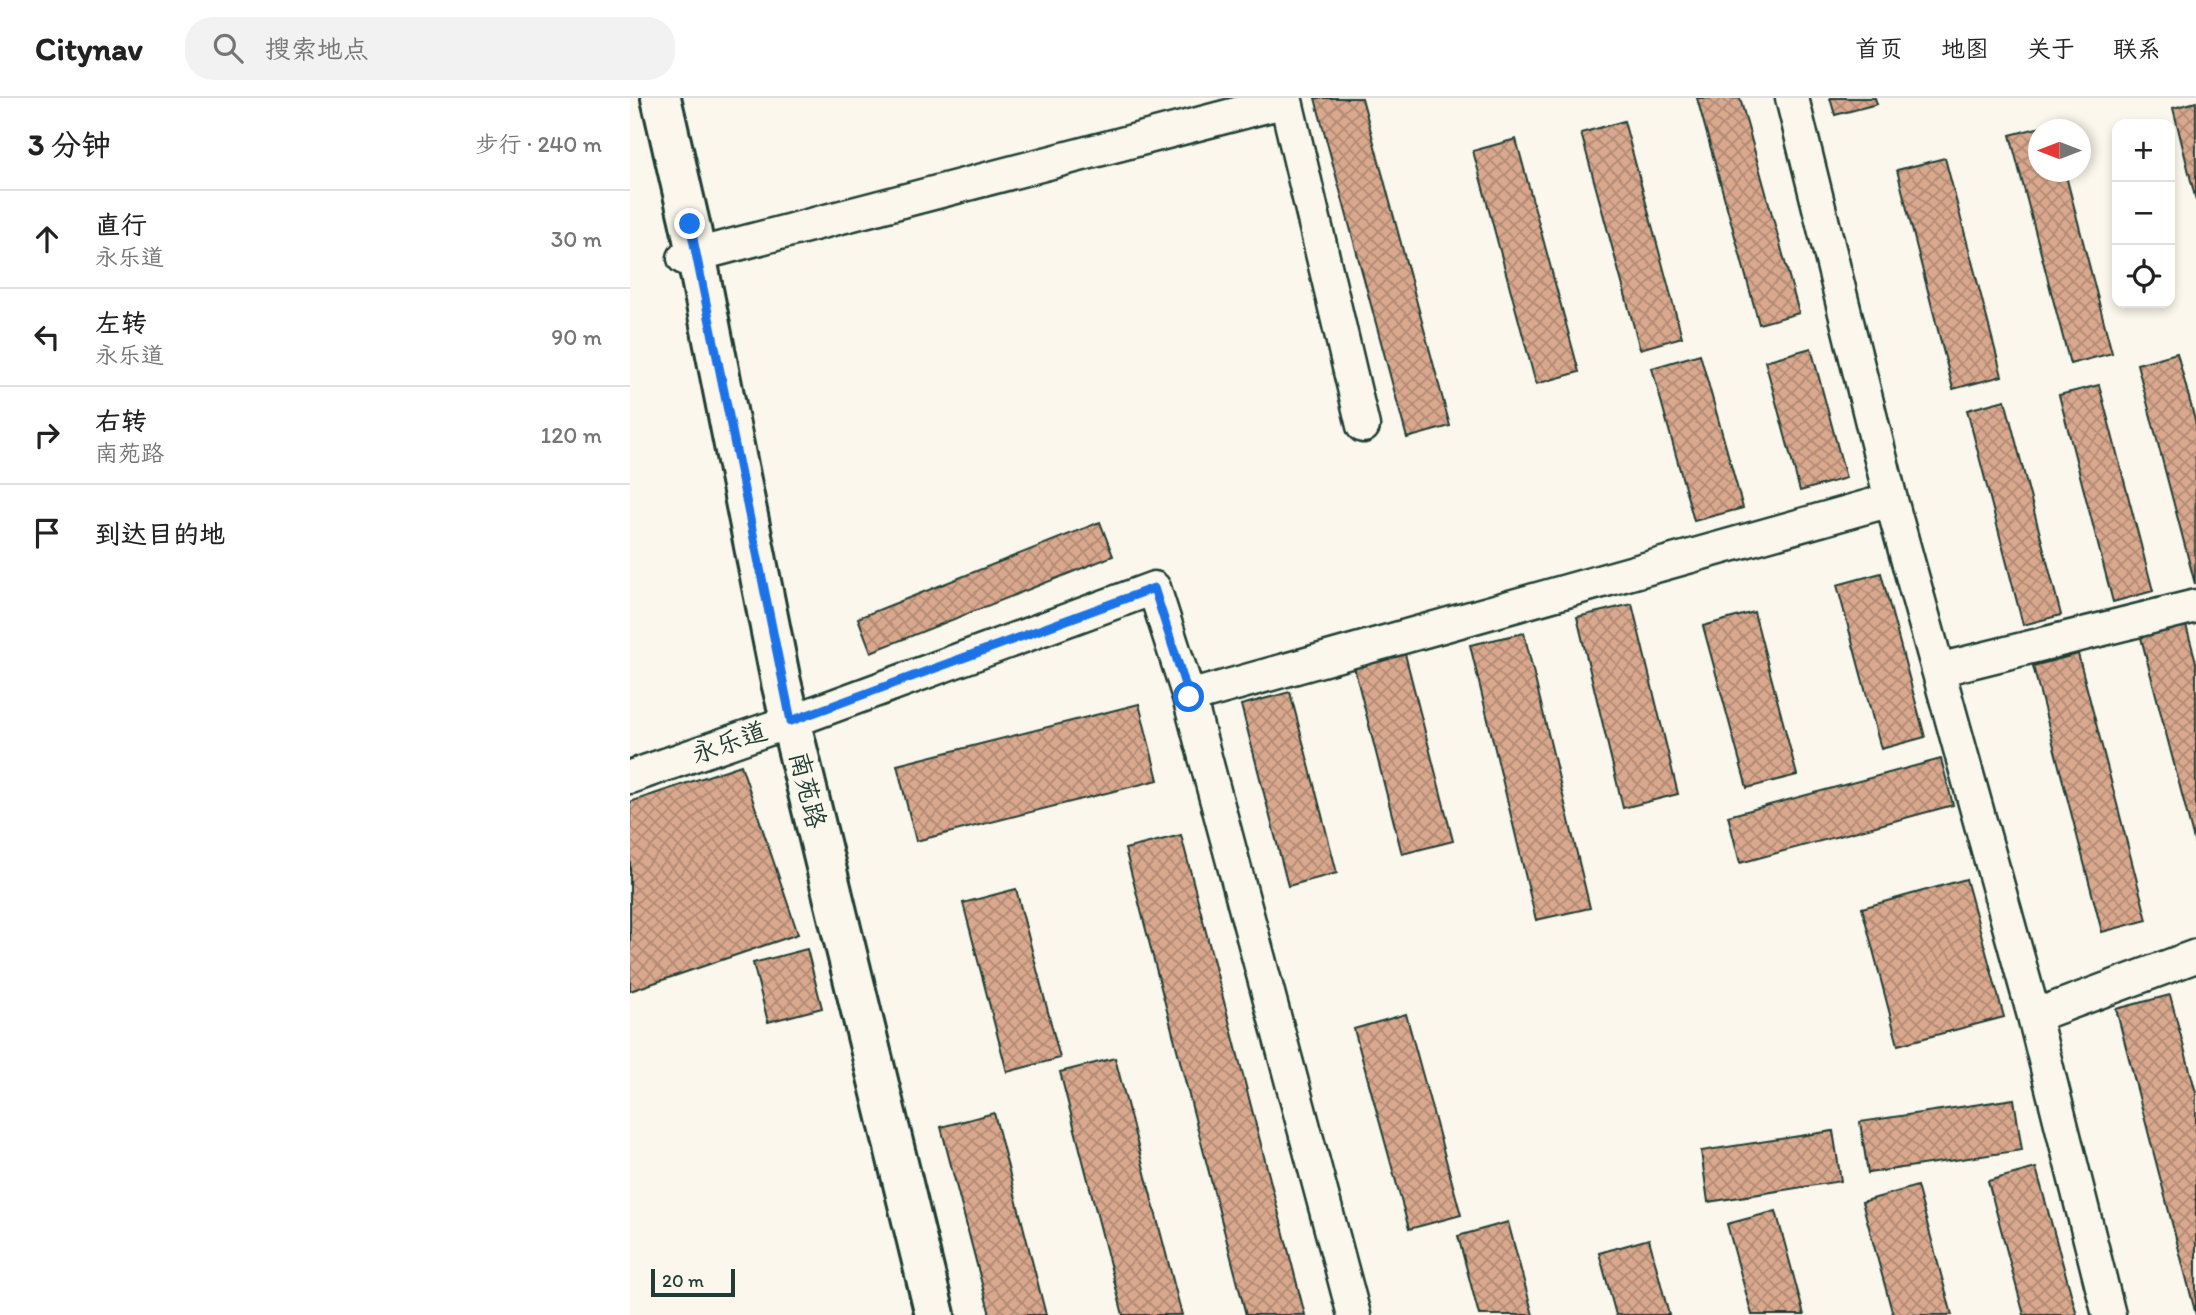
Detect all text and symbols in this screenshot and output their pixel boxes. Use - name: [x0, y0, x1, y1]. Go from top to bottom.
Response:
- search box: [185, 17, 675, 80]
- text: Citynav: [35, 29, 143, 68]
- icon: search: [209, 29, 247, 67]
- text: 搜索地点: [265, 33, 369, 65]
- text: 首页: [1855, 34, 1903, 63]
- text: 地图: [1941, 34, 1989, 63]
- text: 关于: [2027, 34, 2075, 63]
- text: 联系: [2113, 34, 2161, 63]
- north arrow: [2028, 119, 2091, 182]
- map controls: [2112, 119, 2175, 308]
- button: +: [2112, 119, 2175, 182]
- text: 3 分钟: [28, 126, 111, 163]
- text: 步行 · 240 m: [476, 130, 602, 158]
- button: −: [2112, 182, 2175, 245]
- route end: [674, 208, 705, 239]
- text: 直行: [95, 209, 147, 241]
- icon: ahead: [28, 220, 66, 258]
- text: 30 m: [551, 225, 602, 253]
- text: 永乐道: [95, 243, 164, 271]
- button: locate: [2112, 245, 2175, 308]
- text: 左转: [95, 307, 147, 339]
- icon: left: [28, 318, 66, 356]
- text: 90 m: [551, 323, 602, 351]
- text: 永乐道: [95, 341, 164, 369]
- text: 右转: [95, 405, 147, 437]
- icon: right: [28, 416, 66, 454]
- text: 120 m: [541, 421, 602, 449]
- text: 南苑路: [95, 439, 164, 467]
- icon: arrive: [28, 514, 66, 552]
- text: 到达目的地: [95, 518, 225, 550]
- route start: [1173, 681, 1204, 712]
- street label: 永乐道: [687, 714, 771, 770]
- street label: 南苑路: [783, 748, 833, 832]
- scale bar: [651, 1266, 735, 1298]
- text: 20 m: [662, 1269, 704, 1292]

